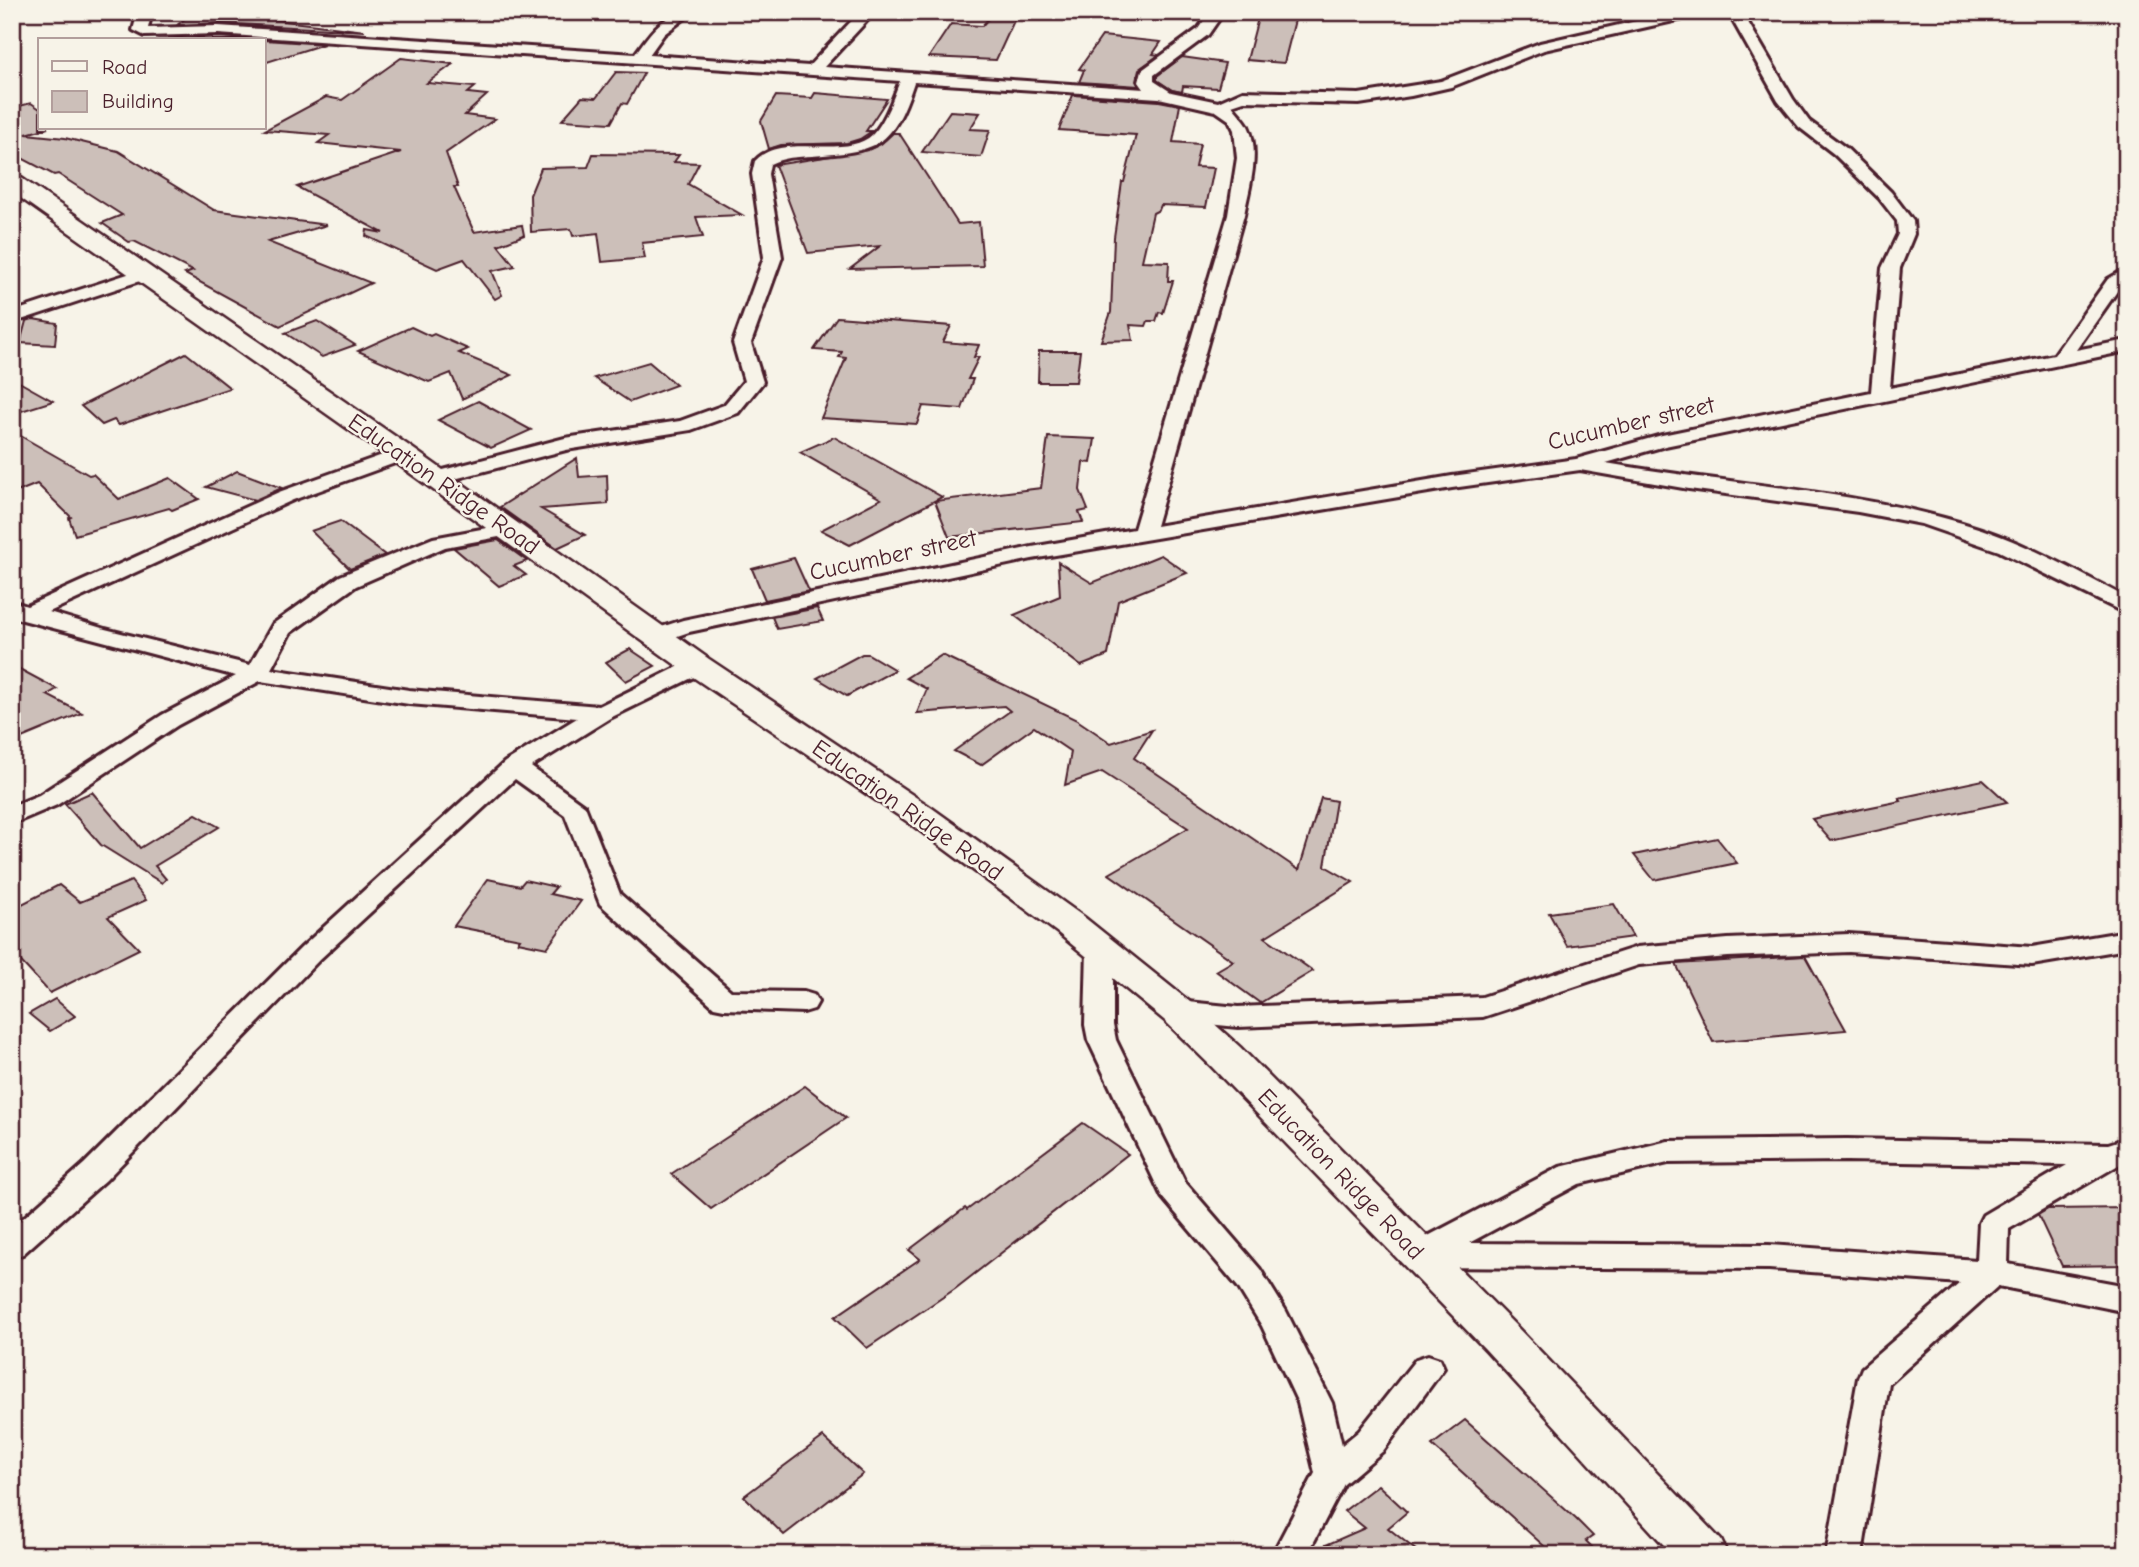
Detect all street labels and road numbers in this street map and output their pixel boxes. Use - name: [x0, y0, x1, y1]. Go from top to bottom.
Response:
- street label: Cucumber street: [1545, 390, 1718, 456]
- street label: Education Ridge Road: [343, 407, 545, 561]
- street label: Cucumber street: [807, 523, 980, 586]
- street label: Education Ridge Road: [807, 733, 1009, 887]
- street label: Education Ridge Road: [1252, 1083, 1430, 1265]

